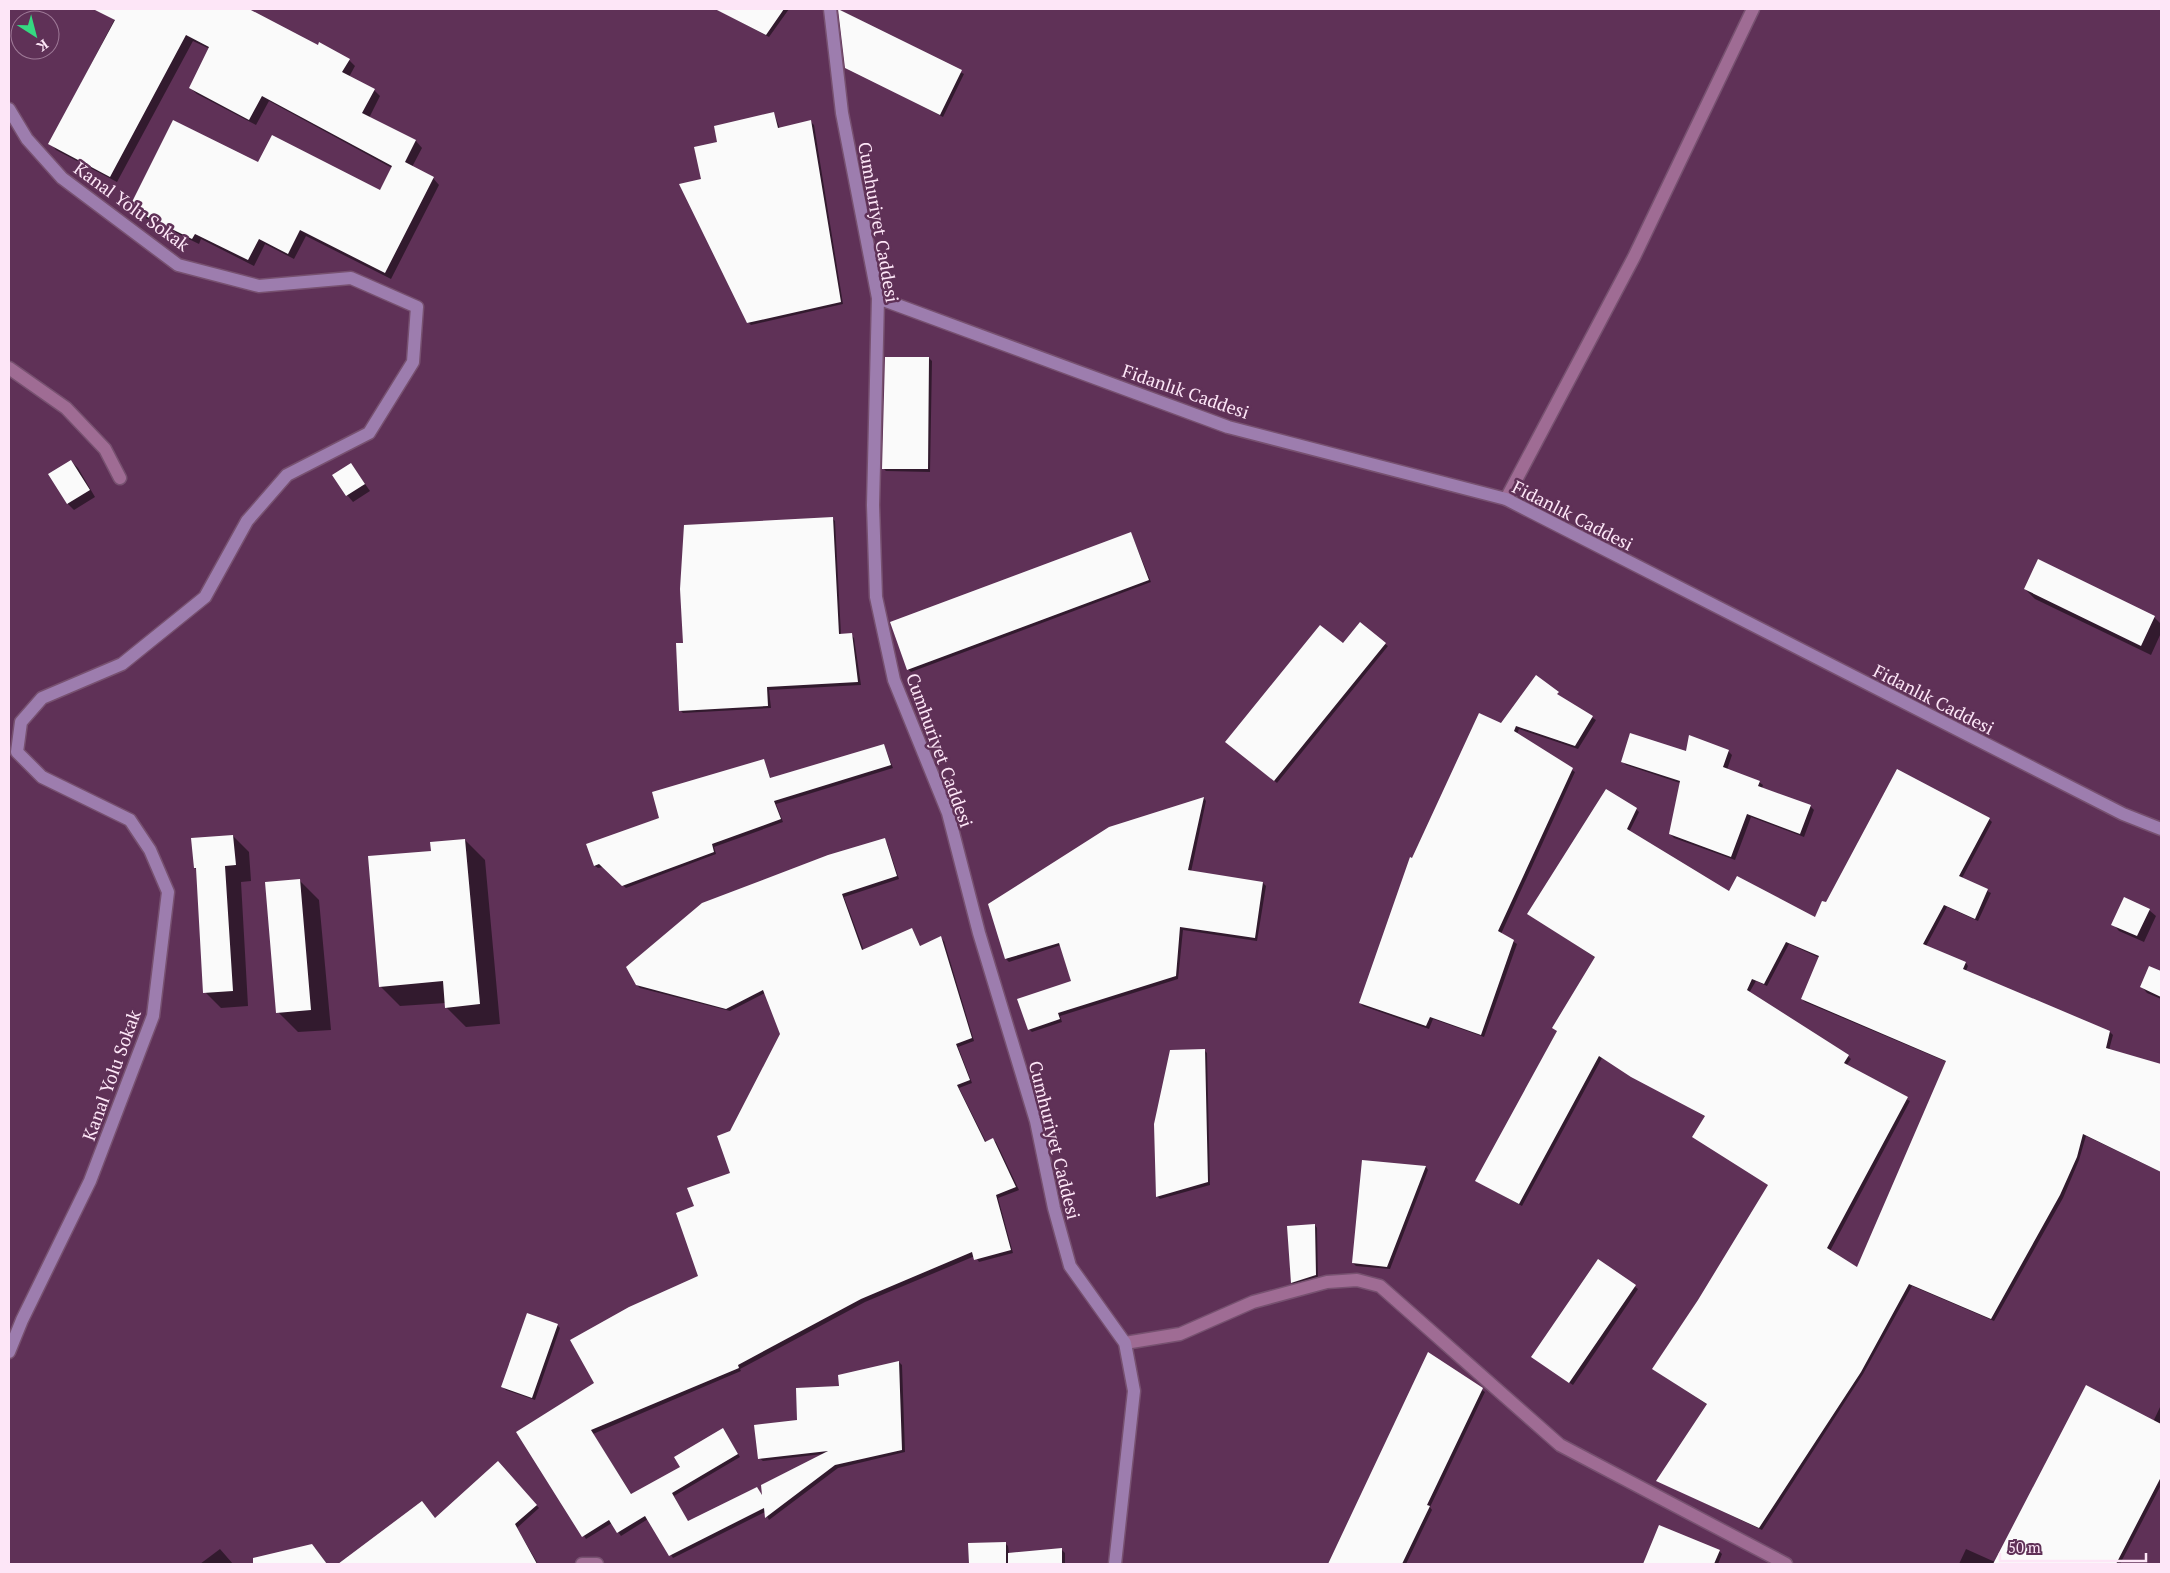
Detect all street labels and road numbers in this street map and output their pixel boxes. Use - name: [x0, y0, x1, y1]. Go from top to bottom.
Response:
- street label: Cumhuriyet Caddesi: [853, 140, 905, 304]
- street label: Kanal Yolu Sokak: [69, 156, 195, 257]
- street label: Fidanlık Caddesi: [1119, 358, 1253, 424]
- street label: Fidanlık Caddesi: [1509, 474, 1637, 556]
- street label: Fidanlık Caddesi: [1870, 658, 1998, 740]
- street label: Cumhuriyet Caddesi: [901, 670, 979, 830]
- street label: Kanal Yolu Sokak: [76, 1006, 146, 1144]
- street label: Cumhuriyet Caddesi: [1024, 1058, 1086, 1222]

